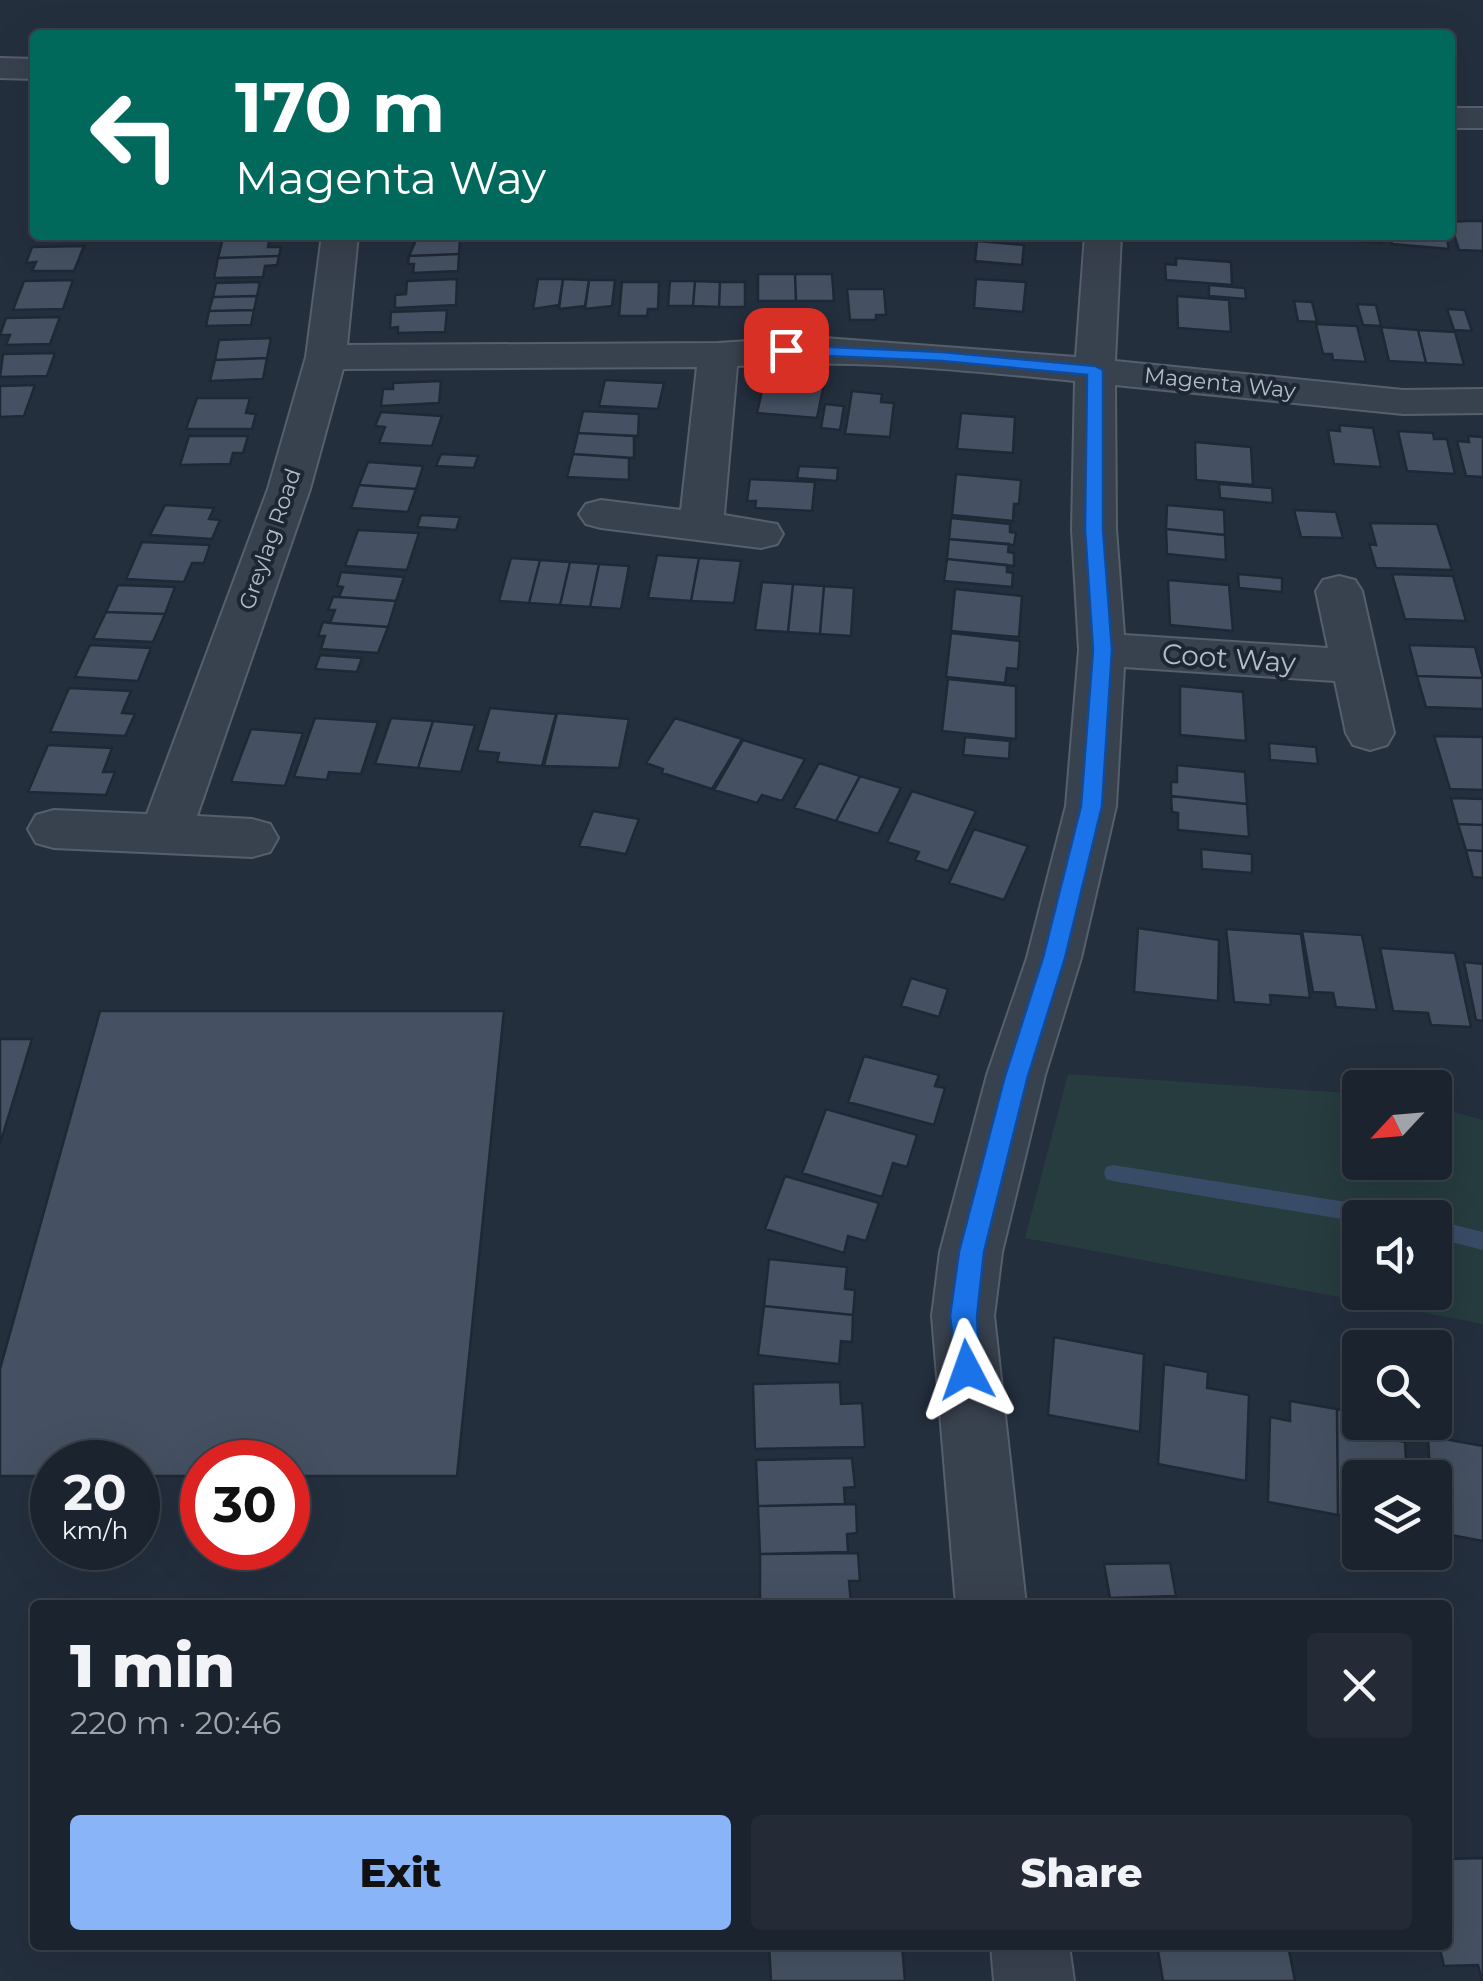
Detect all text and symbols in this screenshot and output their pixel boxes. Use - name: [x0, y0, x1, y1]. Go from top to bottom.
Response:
- text: 170 m: [235, 64, 445, 150]
- icon: left: [70, 70, 200, 200]
- text: Magenta Way: [235, 150, 546, 205]
- pin: [744, 308, 829, 393]
- icon: arrive: [759, 323, 814, 378]
- street label: Magenta Way: [1143, 362, 1297, 404]
- street label: Greylag Road: [233, 465, 307, 613]
- street label: Coot Way: [1161, 636, 1298, 680]
- north arrow: [1342, 1070, 1452, 1180]
- map controls: [1342, 1070, 1452, 1570]
- button: sound: [1342, 1200, 1452, 1310]
- position arrow: [915, 1318, 1019, 1422]
- button: search: [1342, 1330, 1452, 1440]
- speed limit sign: 30: [180, 1440, 310, 1570]
- button: layers: [1342, 1460, 1452, 1570]
- text: 20: [63, 1462, 127, 1523]
- text: km/h: [62, 1515, 128, 1545]
- text: 1 min: [70, 1629, 235, 1702]
- button: close: [1307, 1633, 1412, 1738]
- text: 220 m · 20:46: [70, 1703, 281, 1742]
- button: Exit: [70, 1815, 731, 1930]
- button: Share: [751, 1815, 1412, 1930]

